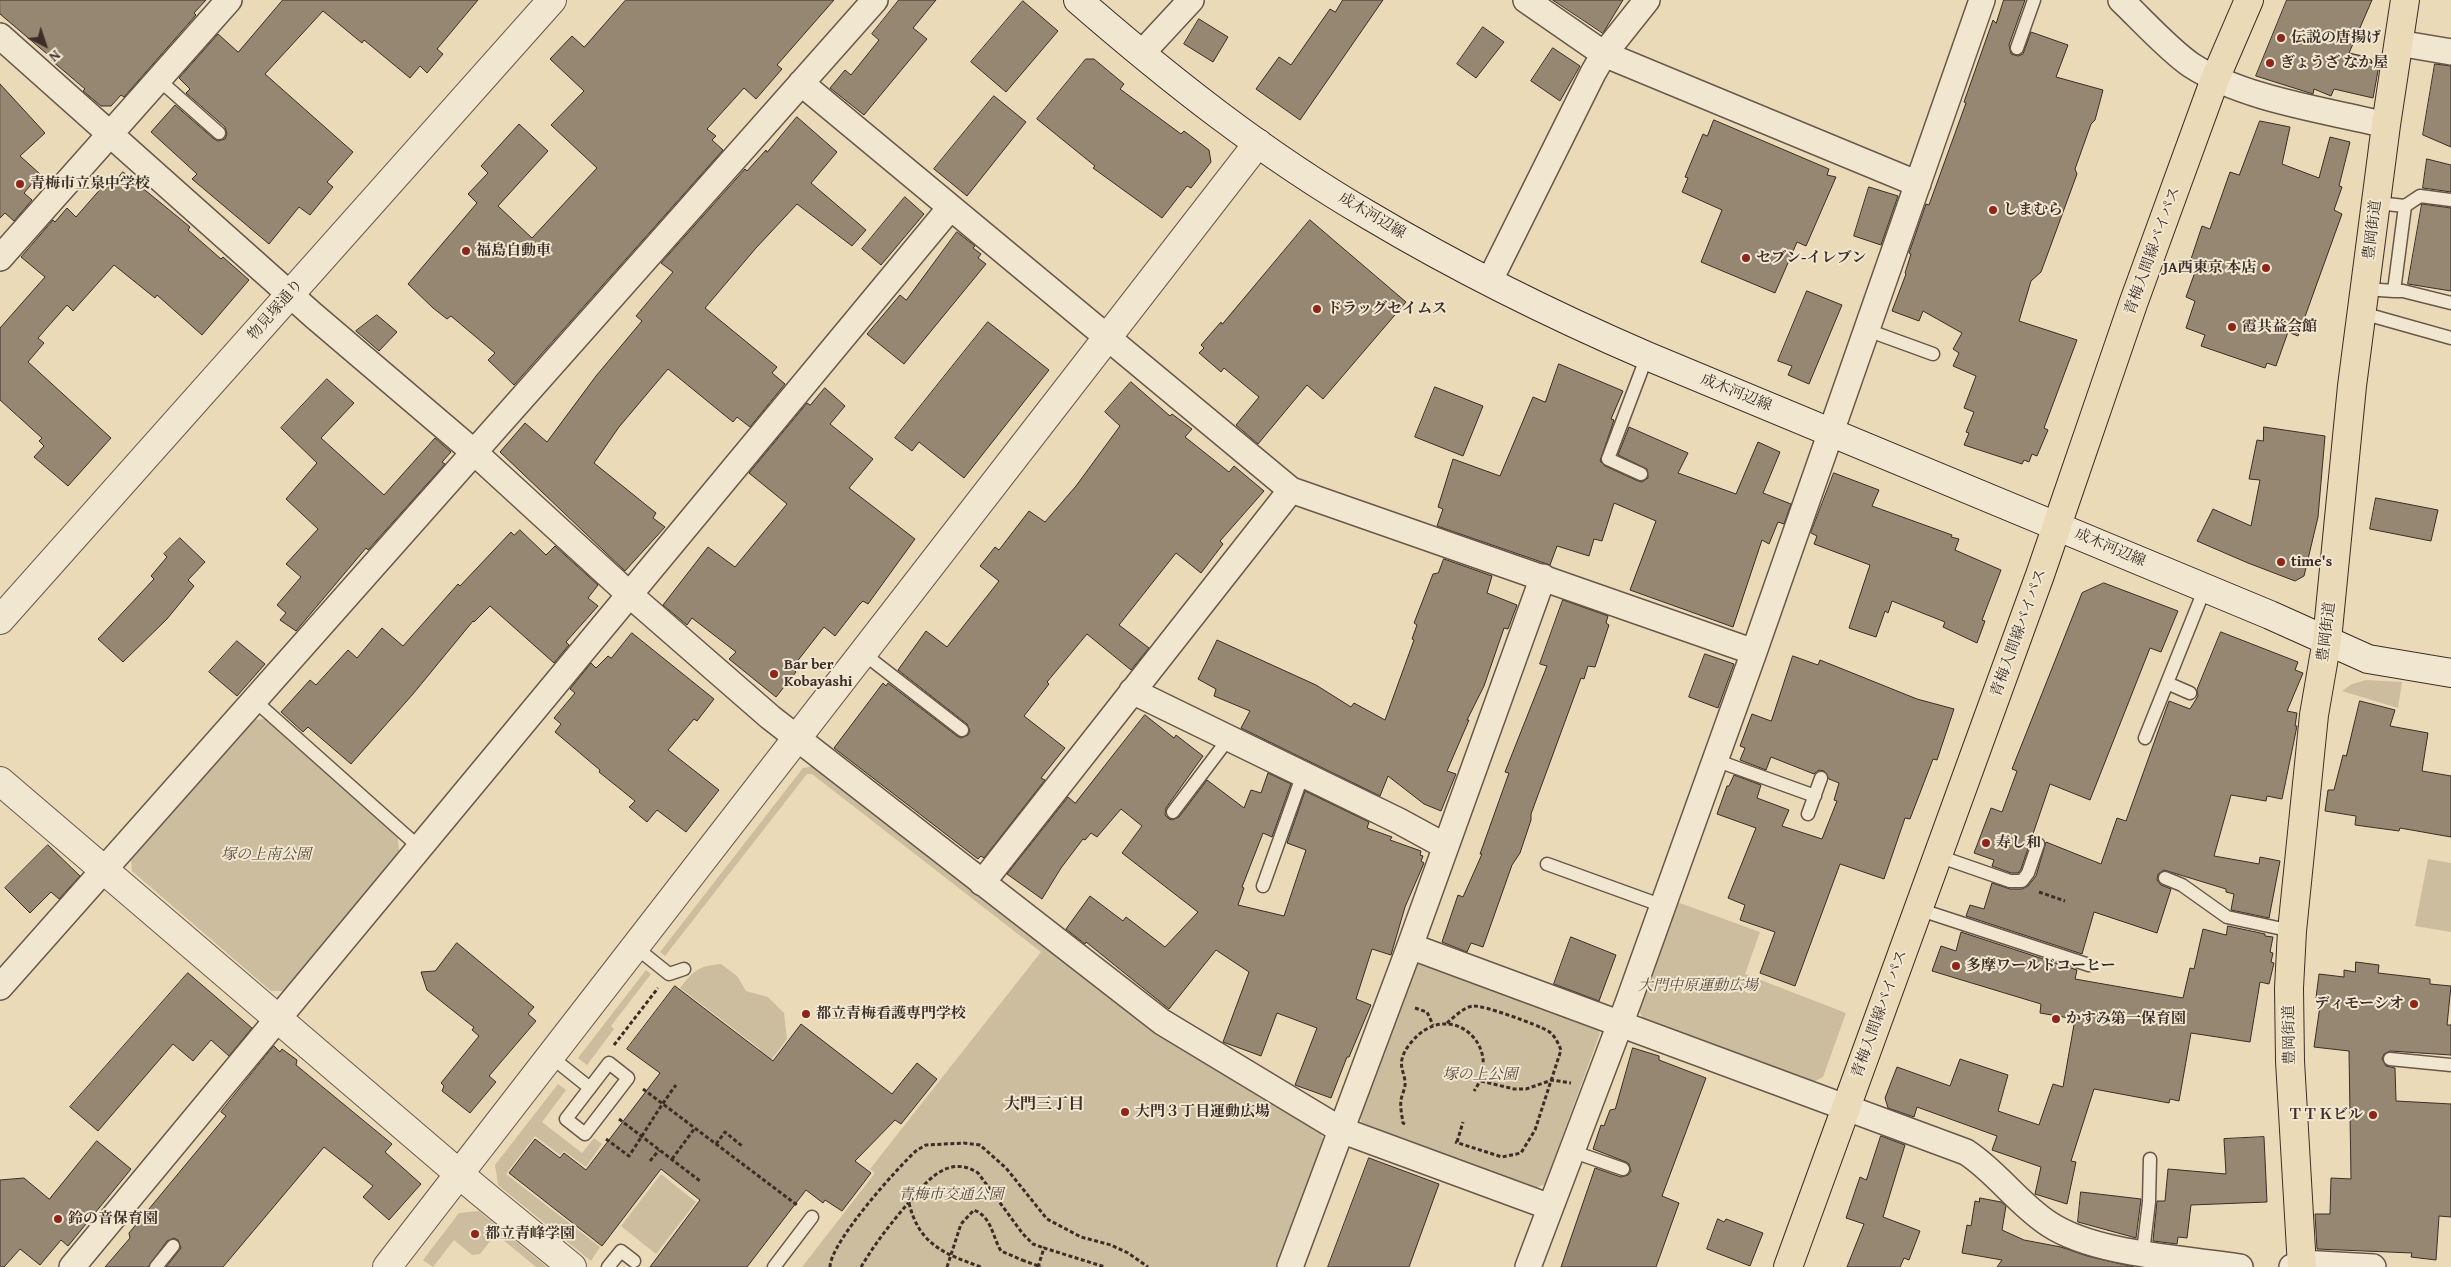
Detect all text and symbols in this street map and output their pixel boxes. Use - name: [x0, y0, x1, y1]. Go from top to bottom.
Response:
- north arrow: [20, 20, 70, 70]
- place label: 伝説の唐揚げ: [2291, 29, 2381, 47]
- marker: 伝説の唐揚げ: [2275, 32, 2287, 44]
- text: N: [45, 46, 65, 67]
- place label: ぎょうざ なか屋: [2280, 54, 2388, 72]
- marker: ぎょうざ なか屋: [2264, 57, 2276, 69]
- place label: 青梅市立泉中学校: [30, 175, 150, 193]
- marker: 青梅市立泉中学校: [14, 178, 26, 190]
- street label: 青梅入間線バイパス: [2121, 184, 2185, 318]
- street label: 成木河辺線: [1335, 189, 1409, 243]
- street label: 豊岡街道: [2360, 199, 2386, 261]
- place label: しまむら: [2003, 201, 2063, 219]
- marker: しまむら: [1987, 204, 1999, 216]
- place label: 福島自動車: [476, 242, 551, 260]
- marker: 福島自動車: [460, 245, 472, 257]
- place label: セブン-イレブン: [1756, 249, 1866, 267]
- marker: セブン-イレブン: [1740, 252, 1752, 264]
- place label: JA西東京 本店: [2163, 259, 2256, 277]
- marker: JA西東京 本店: [2260, 262, 2272, 274]
- street label: 物見塚通り: [245, 276, 307, 344]
- place label: ドラッグセイムス: [1327, 300, 1447, 318]
- marker: ドラッグセイムス: [1311, 303, 1323, 315]
- place label: 霞共益会館: [2242, 318, 2317, 336]
- marker: 霞共益会館: [2226, 321, 2238, 333]
- street label: 成木河辺線: [1698, 371, 1774, 415]
- street label: 成木河辺線: [2072, 525, 2148, 571]
- place label: time's: [2291, 553, 2332, 571]
- marker: time's: [2275, 556, 2287, 568]
- street label: 青梅入間線バイパス: [1987, 566, 2051, 700]
- street label: 豊岡街道: [2314, 601, 2340, 663]
- place label: Bar ber Kobayashi: [784, 656, 852, 691]
- marker: Bar ber Kobayashi: [768, 668, 780, 680]
- place label: 寿し和: [1996, 834, 2041, 852]
- marker: 寿し和: [1980, 837, 1992, 849]
- park label: 塚の上南公園: [221, 846, 311, 864]
- street label: 青梅入間線バイパス: [1848, 947, 1912, 1081]
- place label: 多摩ワールドコーヒー: [1966, 957, 2115, 975]
- marker: 多摩ワールドコーヒー: [1950, 960, 1962, 972]
- park label: 大門中原運動広場: [1638, 977, 1758, 995]
- place label: ディモーシオ: [2315, 995, 2404, 1013]
- marker: ディモーシオ: [2408, 998, 2420, 1010]
- place label: 都立青梅看護専門学校: [816, 1005, 966, 1023]
- street label: 豊岡街道: [2280, 1005, 2300, 1065]
- marker: 都立青梅看護専門学校: [800, 1008, 812, 1020]
- place label: かすみ第一保育園: [2066, 1010, 2186, 1028]
- marker: かすみ第一保育園: [2050, 1013, 2062, 1025]
- park label: 塚の上公園: [1443, 1066, 1517, 1084]
- district label: 大門三丁目: [1004, 1095, 1084, 1115]
- place label: 大門３丁目運動広場: [1135, 1103, 1270, 1121]
- marker: 大門３丁目運動広場: [1119, 1106, 1131, 1118]
- place label: ＴＴＫビル: [2288, 1106, 2363, 1124]
- marker: ＴＴＫビル: [2367, 1109, 2379, 1121]
- park label: 青梅市交通公園: [899, 1186, 1003, 1204]
- place label: 鈴の音保育園: [68, 1210, 158, 1228]
- marker: 鈴の音保育園: [52, 1213, 64, 1225]
- place label: 都立青峰学園: [485, 1225, 575, 1243]
- marker: 都立青峰学園: [469, 1228, 481, 1240]

